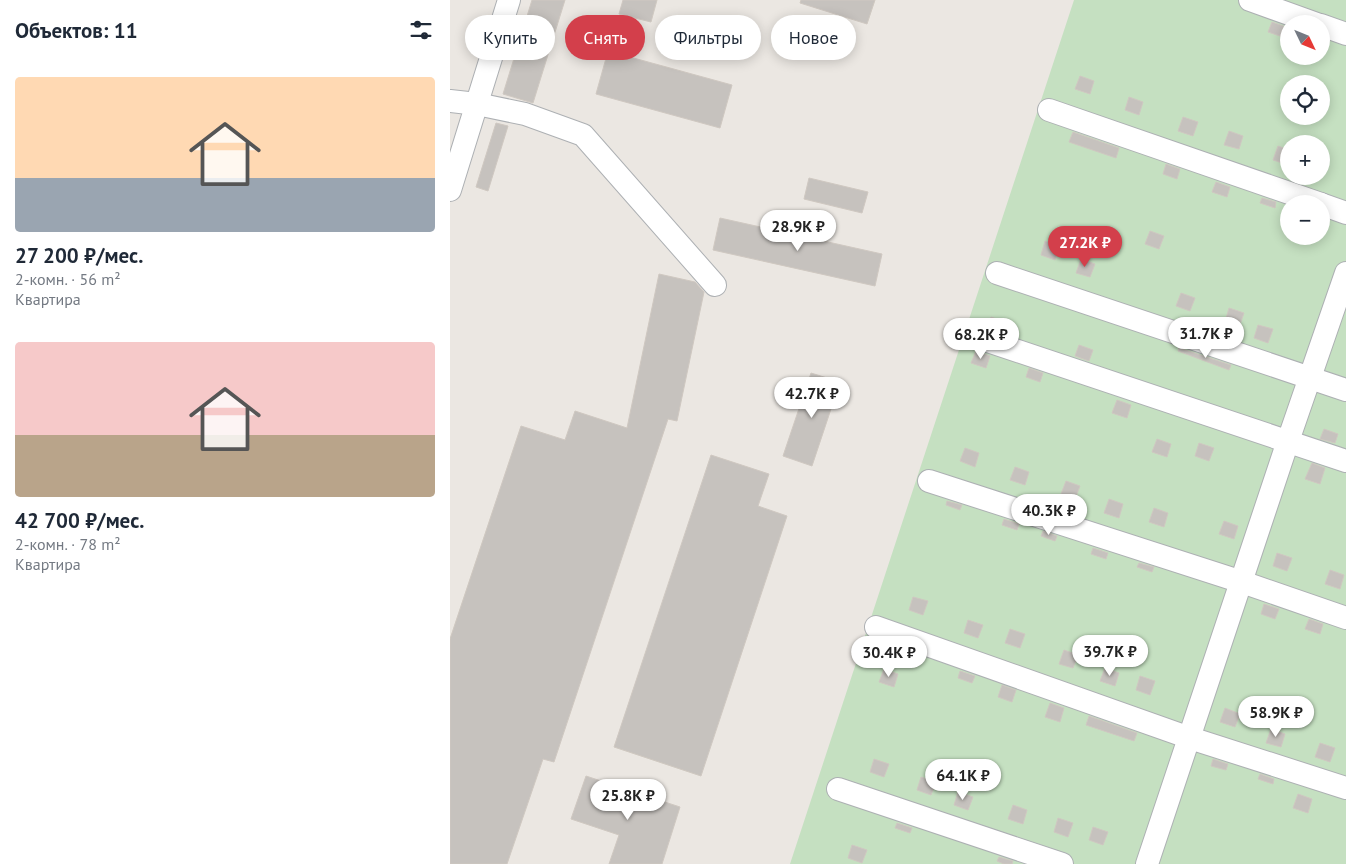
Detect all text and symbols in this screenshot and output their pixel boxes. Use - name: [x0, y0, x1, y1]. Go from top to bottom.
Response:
- chip: Купить: [465, 15, 555, 60]
- chip: Снять: [565, 15, 645, 60]
- chip: Фильтры: [655, 15, 761, 60]
- chip: Новое: [771, 15, 856, 60]
- north arrow: [1280, 15, 1330, 65]
- map controls: [1280, 15, 1330, 245]
- icon: filters: [407, 16, 435, 44]
- text: Объектов: 11: [15, 17, 138, 44]
- button: locate: [1280, 75, 1330, 125]
- icon: home: [180, 109, 270, 199]
- button: +: [1280, 135, 1330, 185]
- button: −: [1280, 195, 1330, 245]
- pin: 28.9K ₽: [752, 210, 844, 252]
- text: 28.9K ₽: [771, 216, 825, 236]
- pin: 27.2K ₽: [1039, 226, 1131, 268]
- text: 27.2K ₽: [1059, 232, 1111, 252]
- text: 27 200 ₽/мес.: [15, 242, 143, 269]
- text: 2-комн. · 56 m²: [15, 269, 121, 289]
- text: Квартира: [15, 289, 81, 309]
- pin: 31.7K ₽: [1160, 316, 1252, 359]
- pin: 68.2K ₽: [935, 318, 1027, 360]
- text: 31.7K ₽: [1179, 323, 1233, 343]
- text: 68.2K ₽: [954, 324, 1008, 344]
- icon: home: [180, 374, 270, 464]
- pin: 42.7K ₽: [766, 376, 858, 419]
- text: 42.7K ₽: [785, 383, 839, 403]
- pin: 40.3K ₽: [1003, 494, 1095, 536]
- text: 40.3K ₽: [1022, 500, 1076, 520]
- text: 42 700 ₽/мес.: [15, 507, 144, 534]
- text: 2-комн. · 78 m²: [15, 534, 121, 554]
- text: Квартира: [15, 554, 81, 574]
- pin: 39.7K ₽: [1064, 634, 1156, 677]
- pin: 30.4K ₽: [843, 636, 935, 678]
- text: 39.7K ₽: [1083, 641, 1137, 661]
- text: 30.4K ₽: [862, 642, 916, 662]
- pin: 58.9K ₽: [1230, 696, 1322, 738]
- text: 58.9K ₽: [1249, 702, 1303, 722]
- pin: 64.1K ₽: [917, 758, 1009, 801]
- text: 64.1K ₽: [936, 765, 990, 785]
- pin: 25.8K ₽: [582, 778, 674, 821]
- text: 25.8K ₽: [601, 785, 655, 805]

